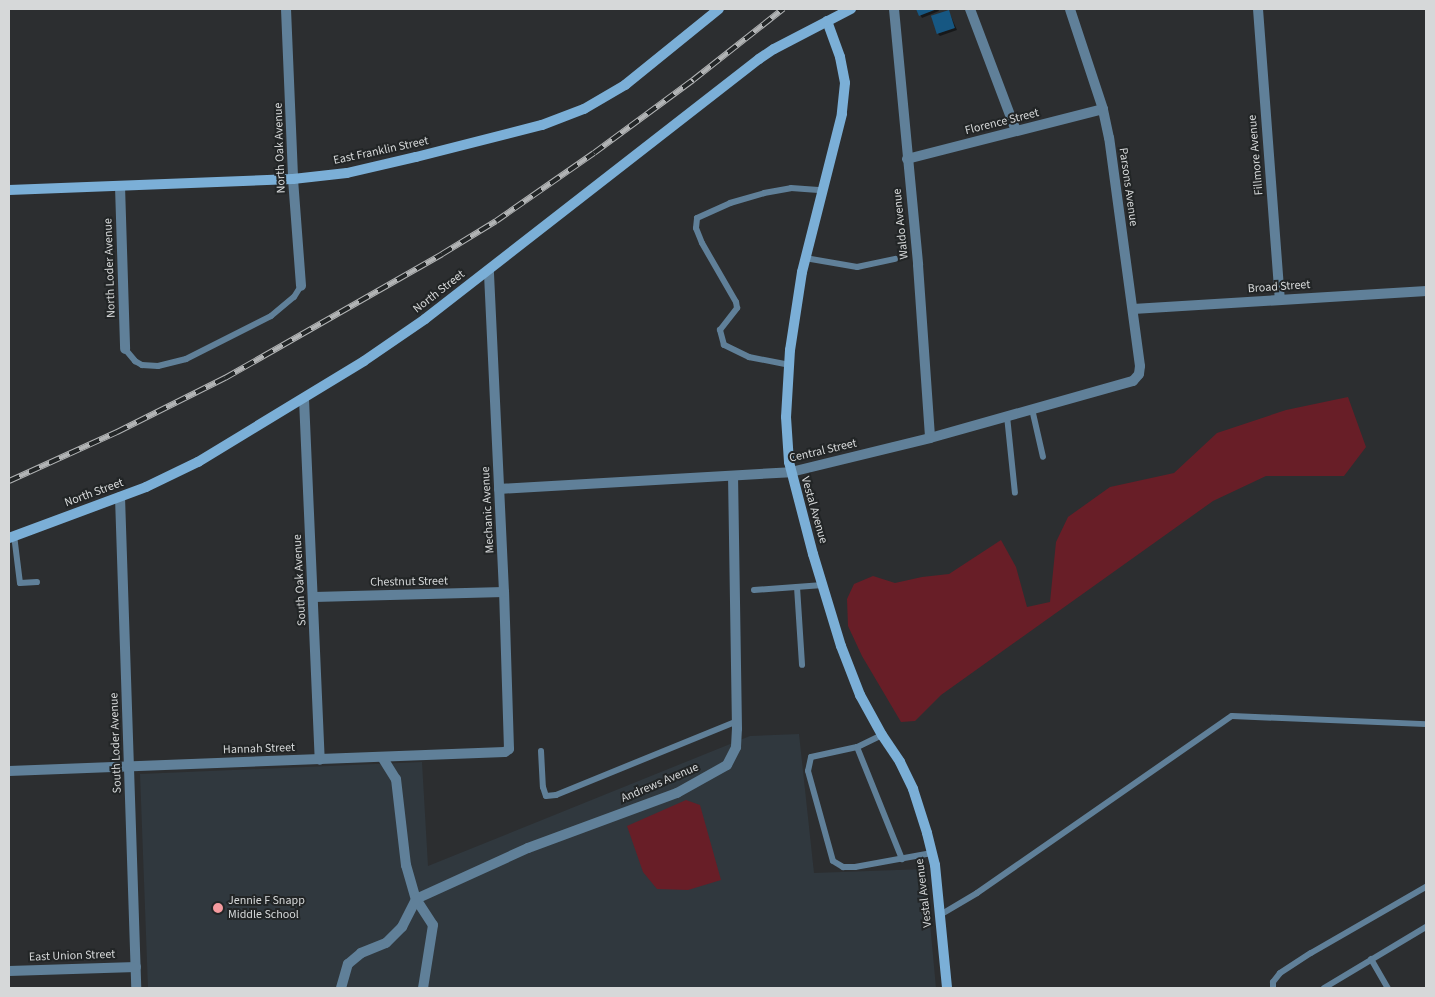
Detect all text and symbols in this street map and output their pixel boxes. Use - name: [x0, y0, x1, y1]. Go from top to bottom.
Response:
- street label: North Oak Avenue: [271, 102, 289, 194]
- street label: Florence Street: [964, 106, 1040, 138]
- street label: Fillmore Avenue: [1245, 114, 1267, 196]
- street label: East Franklin Street: [332, 134, 430, 168]
- street label: Parsons Avenue: [1115, 147, 1141, 227]
- street label: Waldo Avenue: [890, 188, 912, 260]
- street label: North Loder Avenue: [101, 218, 119, 318]
- street label: North Street: [410, 267, 468, 317]
- street label: Broad Street: [1247, 278, 1311, 296]
- street label: Central Street: [788, 436, 858, 466]
- street label: Mechanic Avenue: [479, 466, 497, 554]
- street label: Vestal Avenue: [798, 475, 830, 545]
- street label: North Street: [63, 476, 125, 510]
- street label: South Oak Avenue: [290, 534, 310, 626]
- street label: Chestnut Street: [370, 574, 448, 590]
- street label: South Loder Avenue: [107, 692, 125, 794]
- street label: Hannah Street: [223, 741, 295, 757]
- street label: Andrews Avenue: [619, 760, 701, 806]
- street label: Vestal Avenue: [913, 858, 935, 928]
- place label: Jennie F Snapp Middle School: [228, 894, 305, 922]
- marker: Jennie F Snapp Middle School: [212, 902, 224, 914]
- street label: East Union Street: [29, 947, 115, 965]

